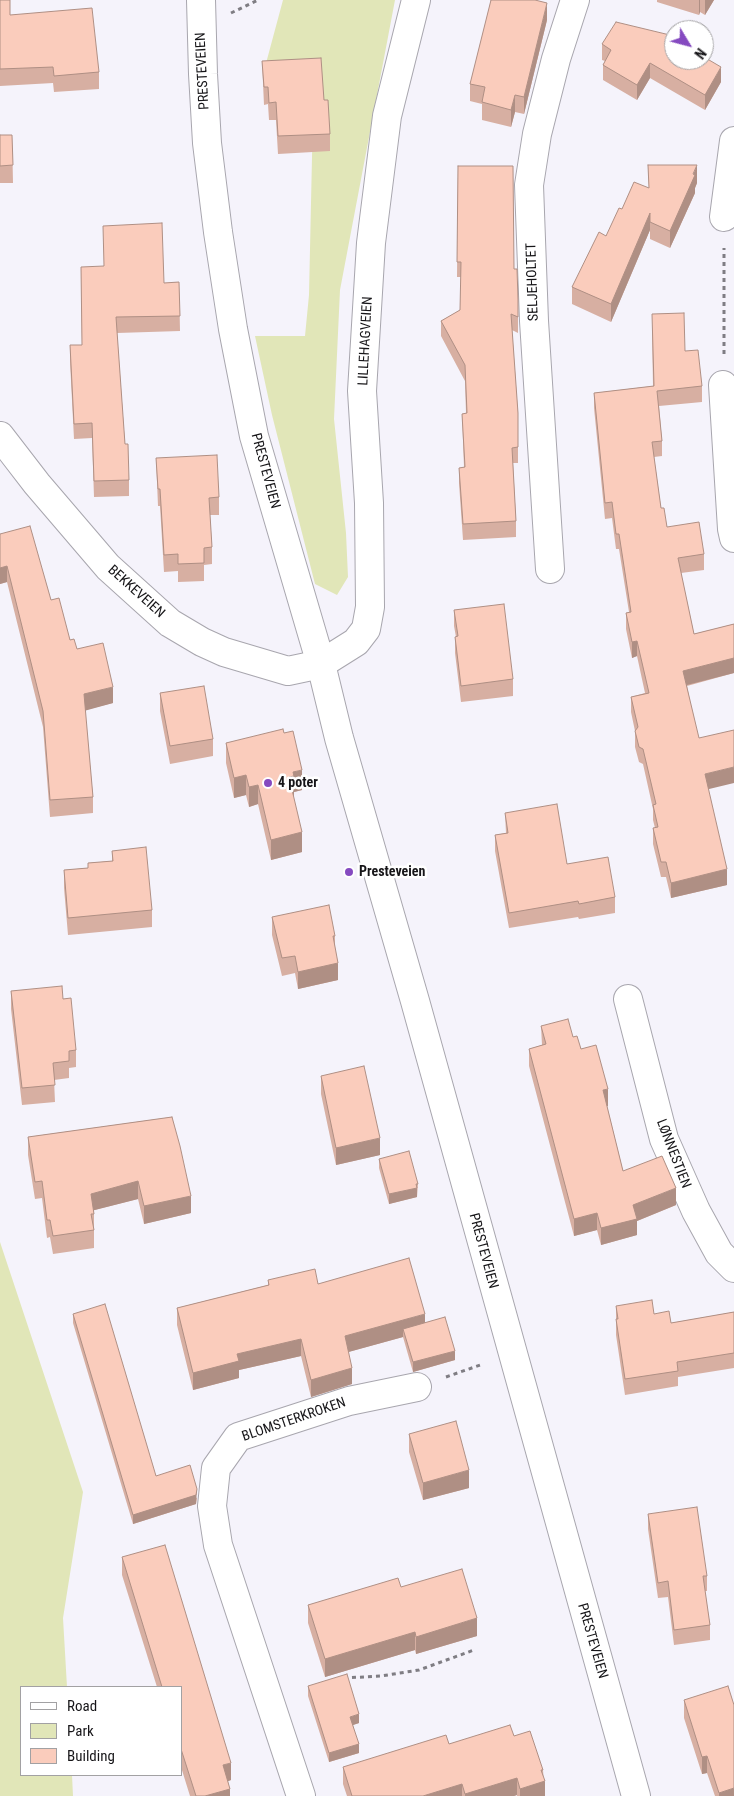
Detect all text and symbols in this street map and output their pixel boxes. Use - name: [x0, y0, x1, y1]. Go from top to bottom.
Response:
- north arrow: [664, 20, 714, 70]
- street label: PRESTEVEIEN: [193, 32, 213, 110]
- text: N: [691, 45, 709, 62]
- street label: SELJEHOLTET: [523, 243, 543, 321]
- street label: LILLEHAGVEIEN: [355, 296, 377, 386]
- street label: PRESTEVEIEN: [247, 431, 283, 511]
- street label: BEKKEVEIEN: [104, 562, 168, 622]
- place label: 4 poter: [278, 775, 318, 791]
- marker: 4 poter: [262, 777, 274, 789]
- place label: Presteveien: [359, 864, 425, 880]
- marker: Presteveien: [343, 866, 355, 878]
- street label: LØNNESTIEN: [652, 1117, 694, 1191]
- street label: PRESTEVEIEN: [465, 1211, 501, 1291]
- street label: BLOMSTERKROKEN: [240, 1394, 348, 1446]
- street label: PRESTEVEIEN: [573, 1601, 611, 1681]
- legend: [20, 1686, 182, 1776]
- text: Road: [67, 1697, 97, 1715]
- text: Park: [67, 1722, 94, 1740]
- text: Building: [67, 1747, 115, 1765]

